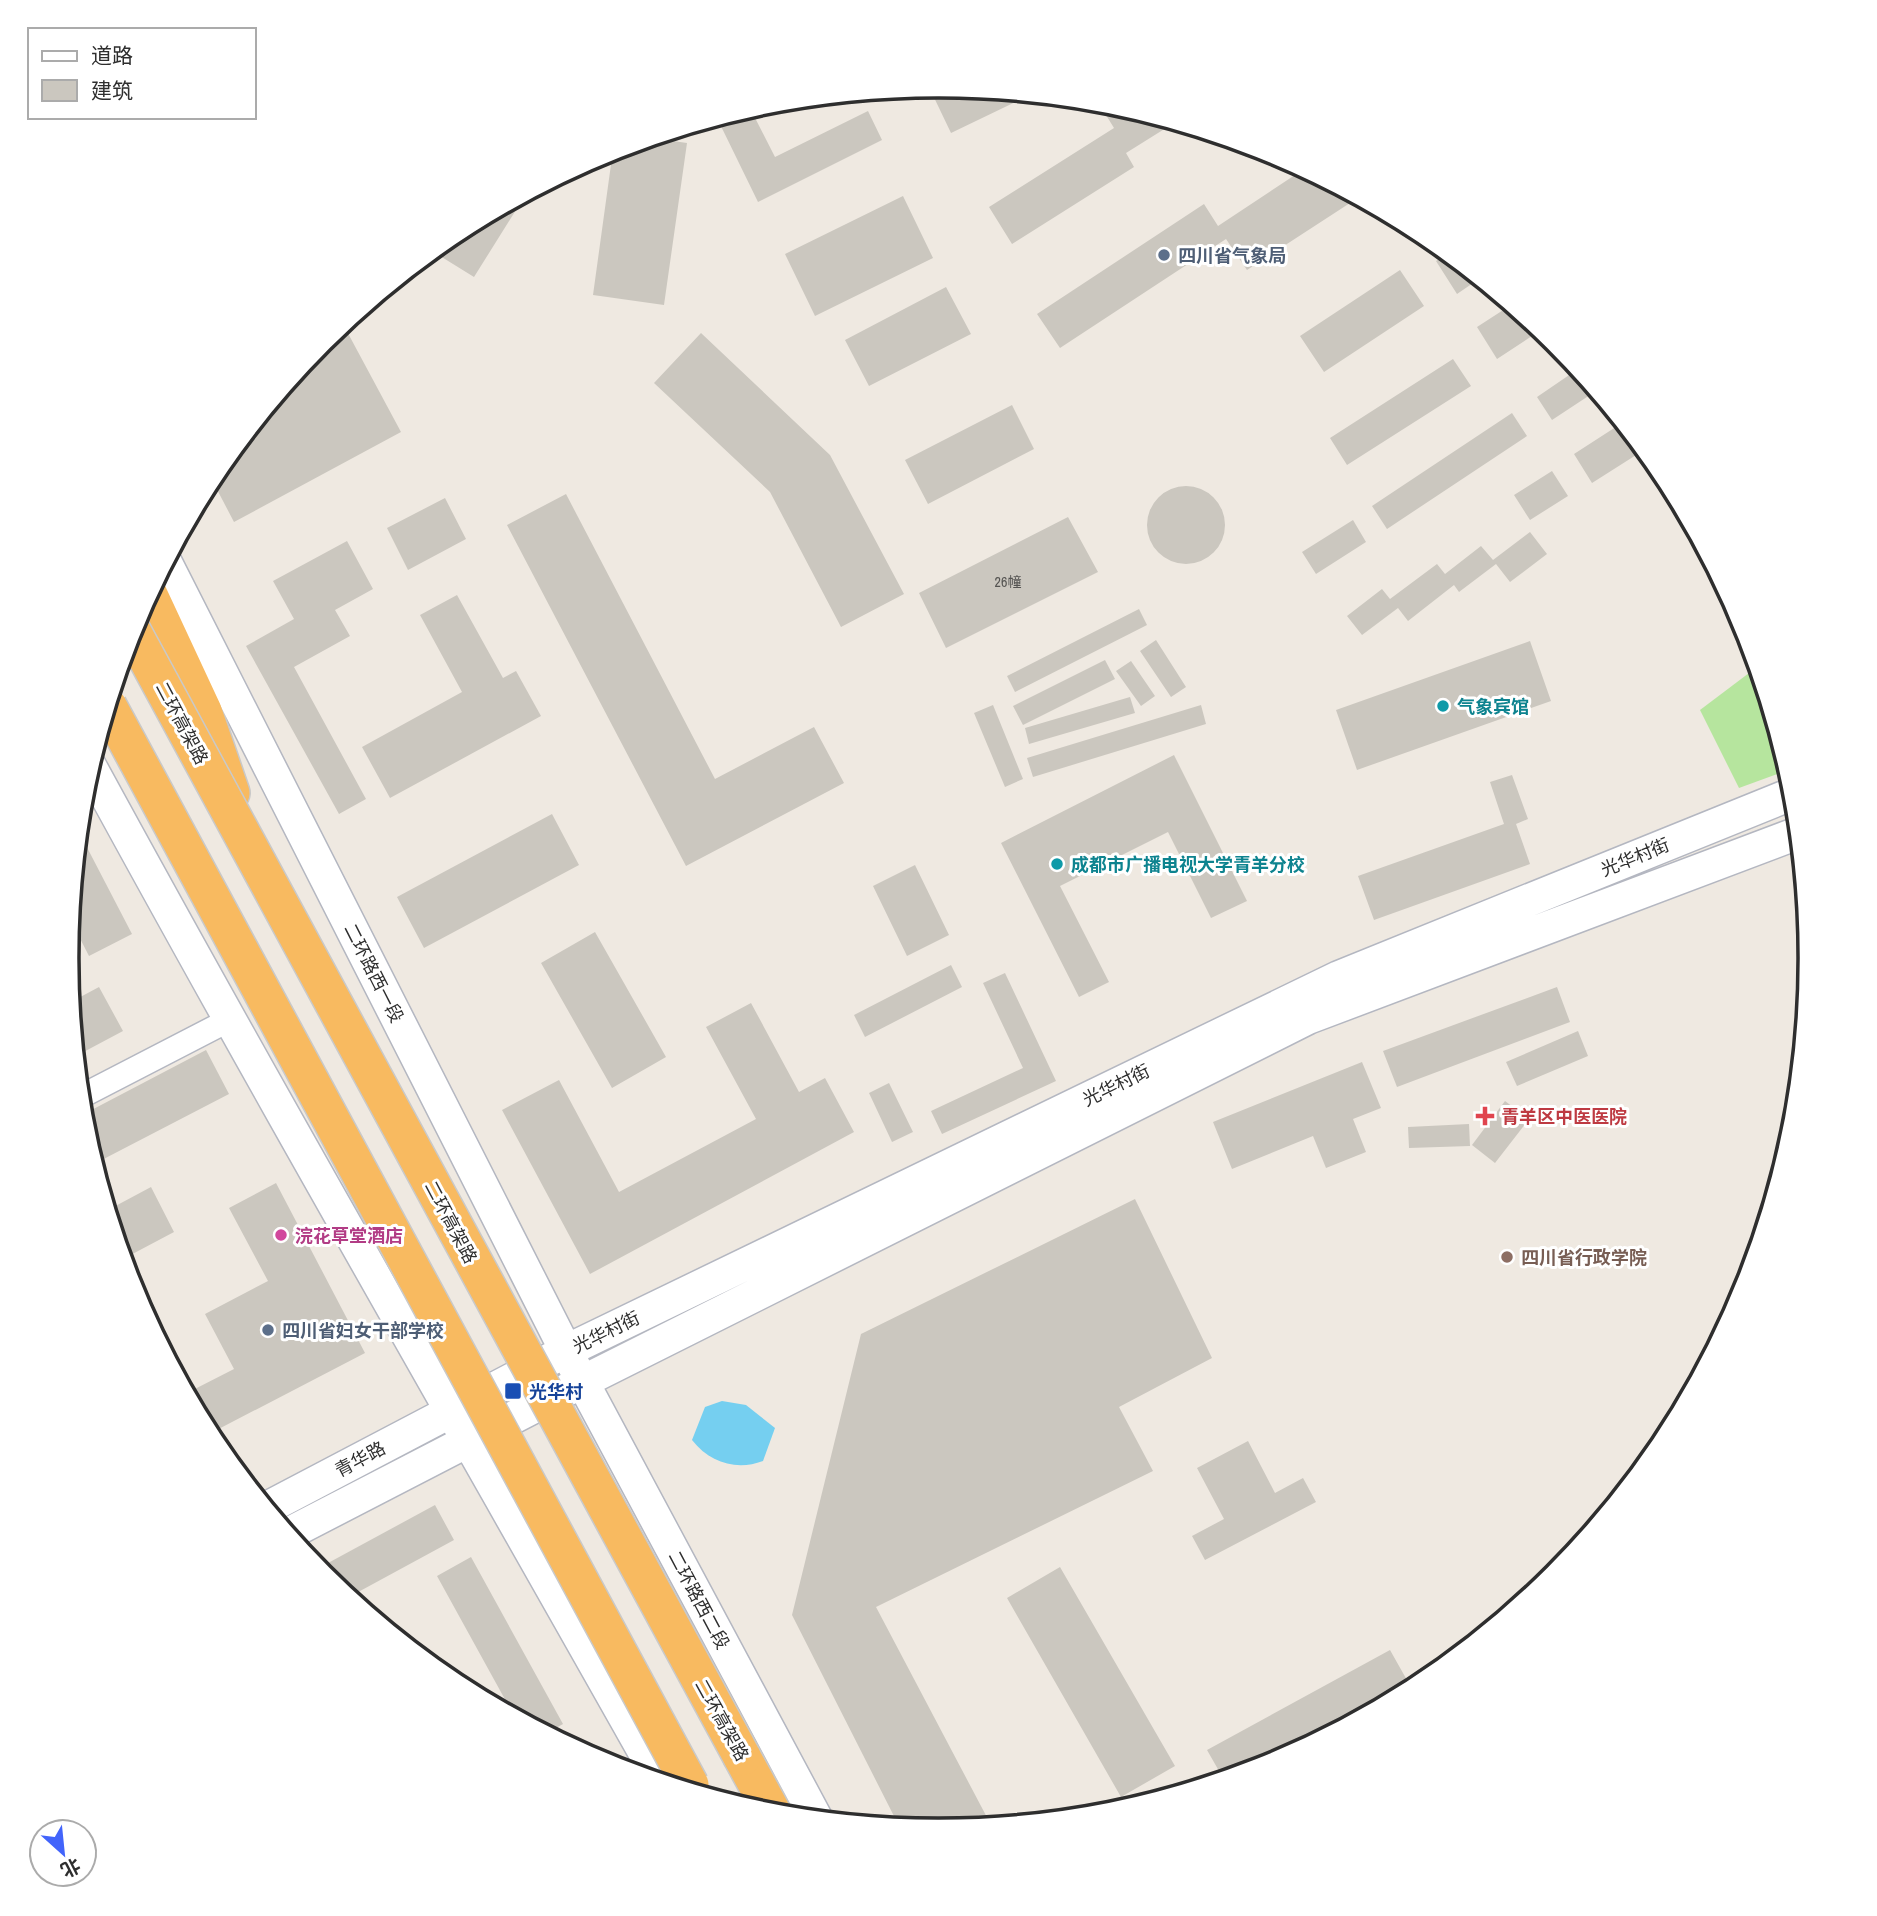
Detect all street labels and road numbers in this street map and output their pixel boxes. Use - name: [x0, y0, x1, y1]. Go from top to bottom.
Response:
- street label: 二环高架路: [150, 677, 214, 769]
- street label: 光华村街: [1597, 832, 1673, 882]
- street label: 二环路西一段: [338, 919, 410, 1027]
- street label: 光华村街: [1078, 1058, 1154, 1112]
- street label: 二环高架路: [419, 1176, 483, 1268]
- street label: 光华村街: [568, 1305, 644, 1359]
- street label: 青华路: [330, 1435, 390, 1483]
- street label: 二环路西二段: [663, 1546, 735, 1654]
- street label: 二环高架路: [689, 1675, 755, 1765]

